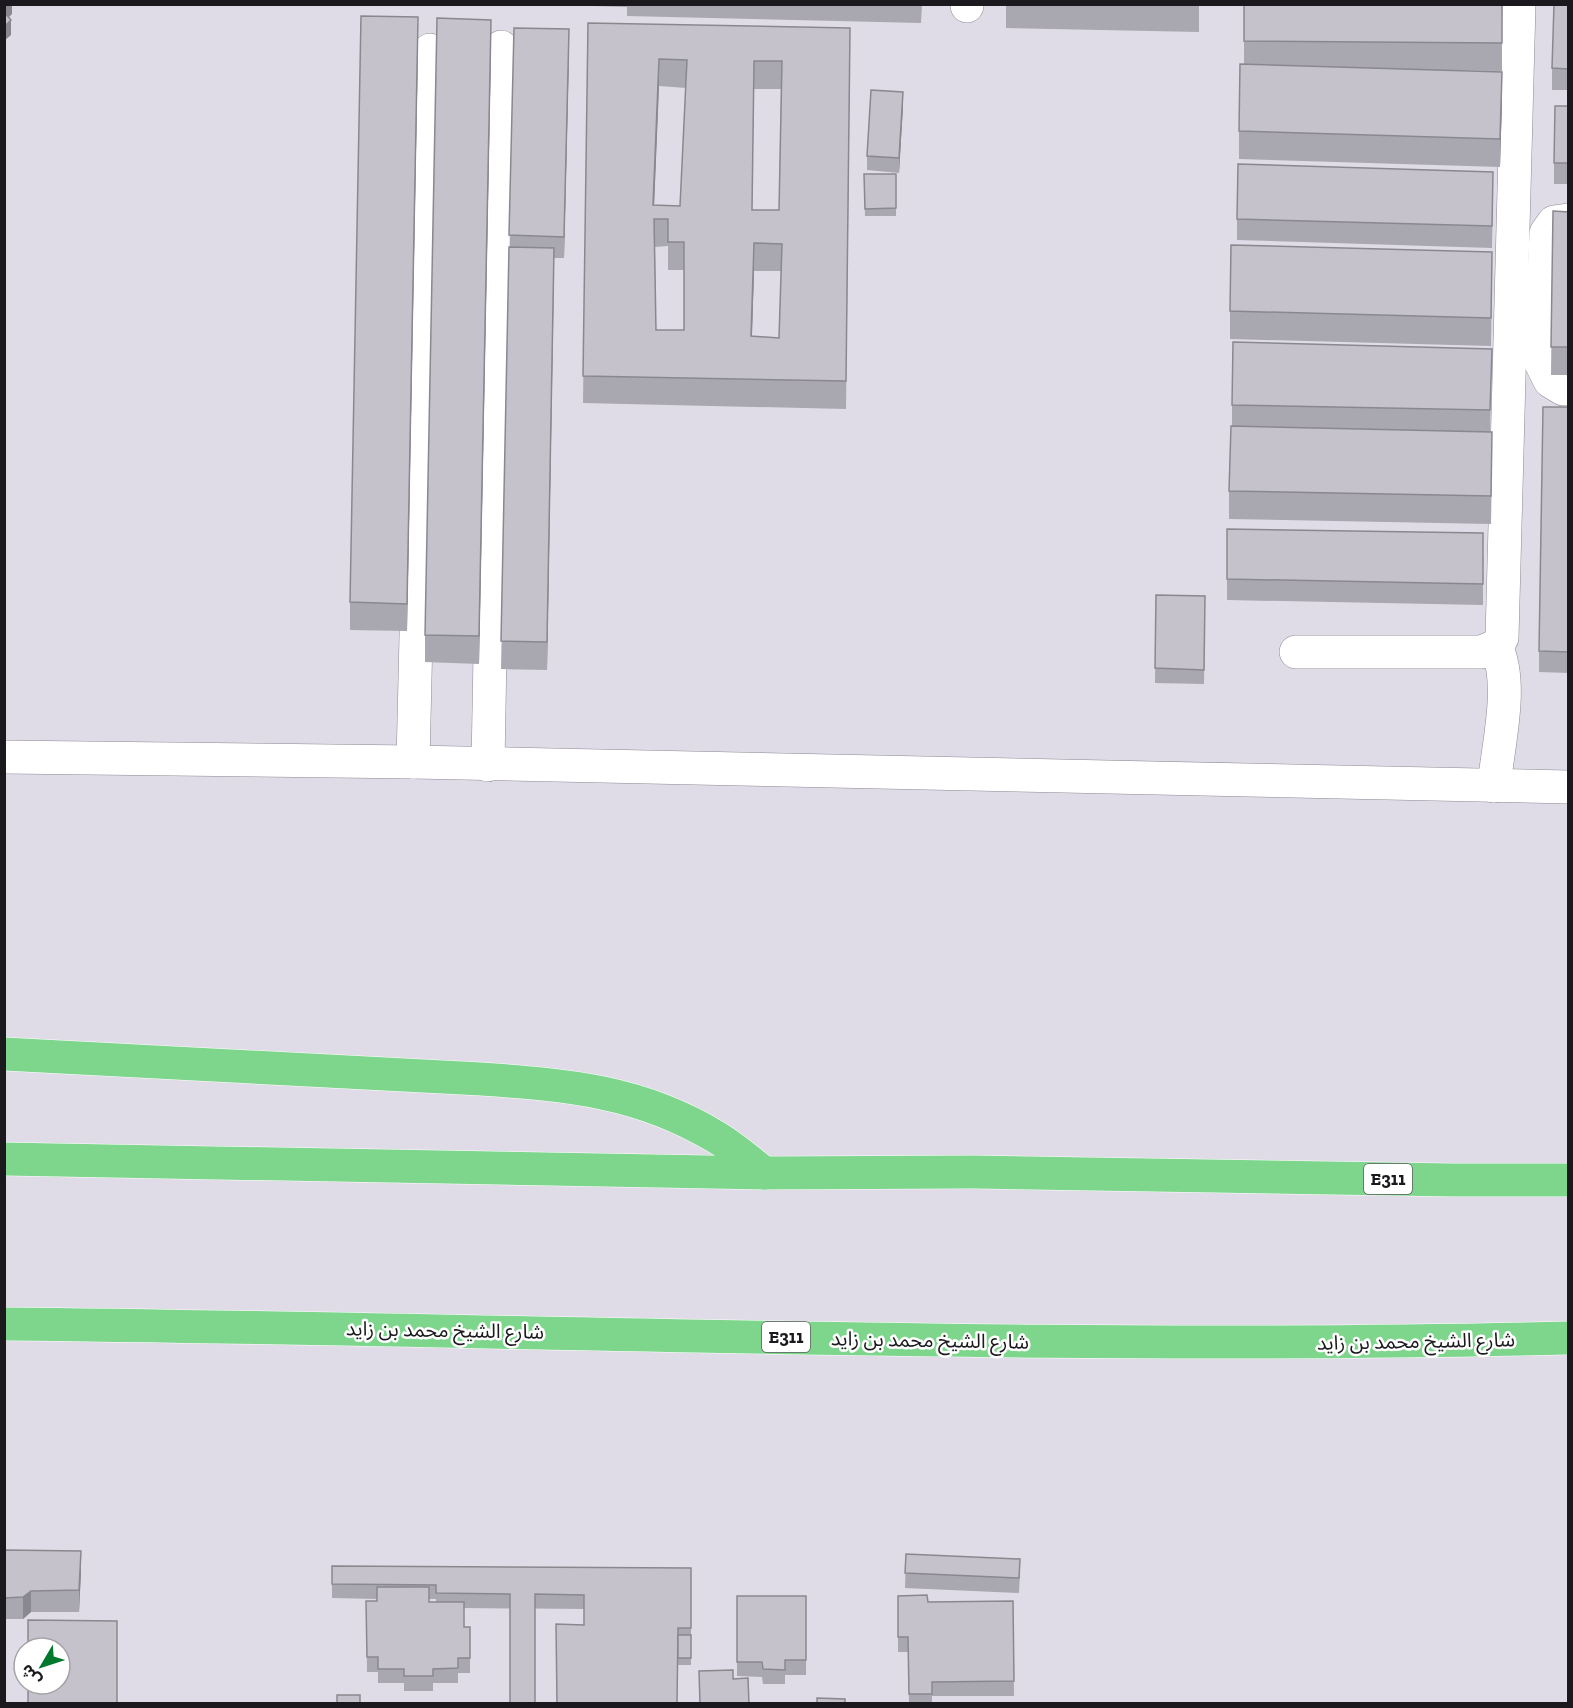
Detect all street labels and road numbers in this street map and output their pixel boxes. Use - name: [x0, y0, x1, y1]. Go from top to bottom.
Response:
- road number: E311: [1364, 1164, 1412, 1194]
- street label: شارع الشيخ محمد بن زايد: [346, 1316, 544, 1347]
- road number: E311: [762, 1322, 810, 1352]
- street label: شارع الشيخ محمد بن زايد: [831, 1326, 1029, 1357]
- street label: شارع الشيخ محمد بن زايد: [1317, 1327, 1515, 1358]

